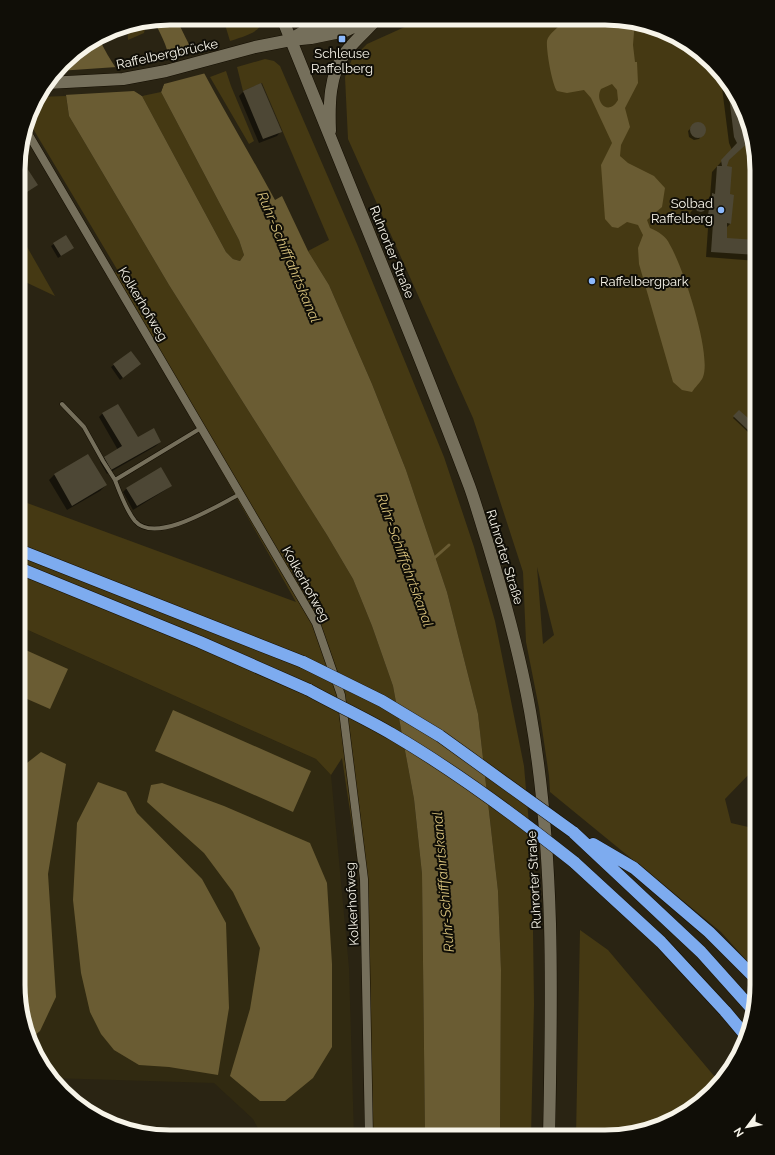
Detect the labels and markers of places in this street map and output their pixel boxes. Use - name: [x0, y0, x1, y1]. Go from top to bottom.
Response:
- marker: Schleuse Raffelberg: [337, 34, 347, 44]
- place label: Schleuse Raffelberg: [311, 46, 373, 76]
- place label: Solbad Raffelberg: [651, 196, 713, 226]
- marker: Solbad Raffelberg: [716, 205, 726, 215]
- place label: Raffelbergpark: [600, 274, 689, 289]
- marker: Raffelbergpark: [587, 276, 597, 286]

